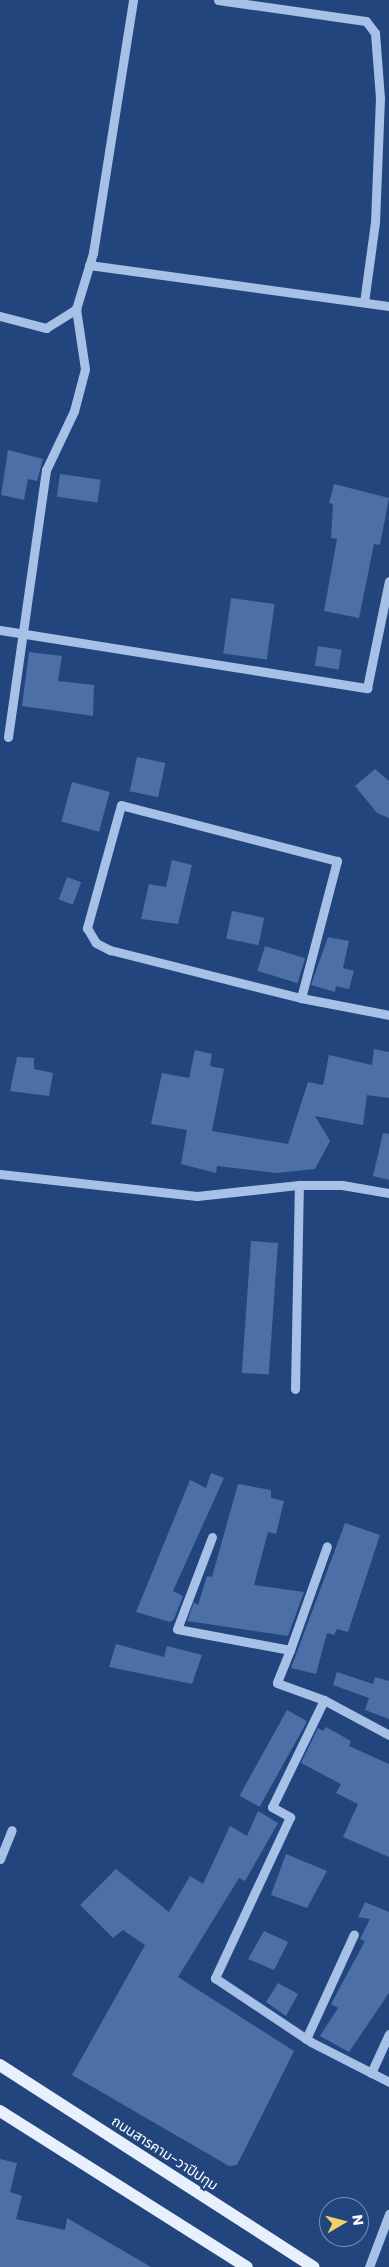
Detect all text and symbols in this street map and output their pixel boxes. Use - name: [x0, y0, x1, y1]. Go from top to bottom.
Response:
- street label: ถนนสารคาม-วาปีปทุม: [109, 2112, 221, 2194]
- north arrow: [319, 2197, 369, 2247]
- text: N: [347, 2213, 368, 2227]

